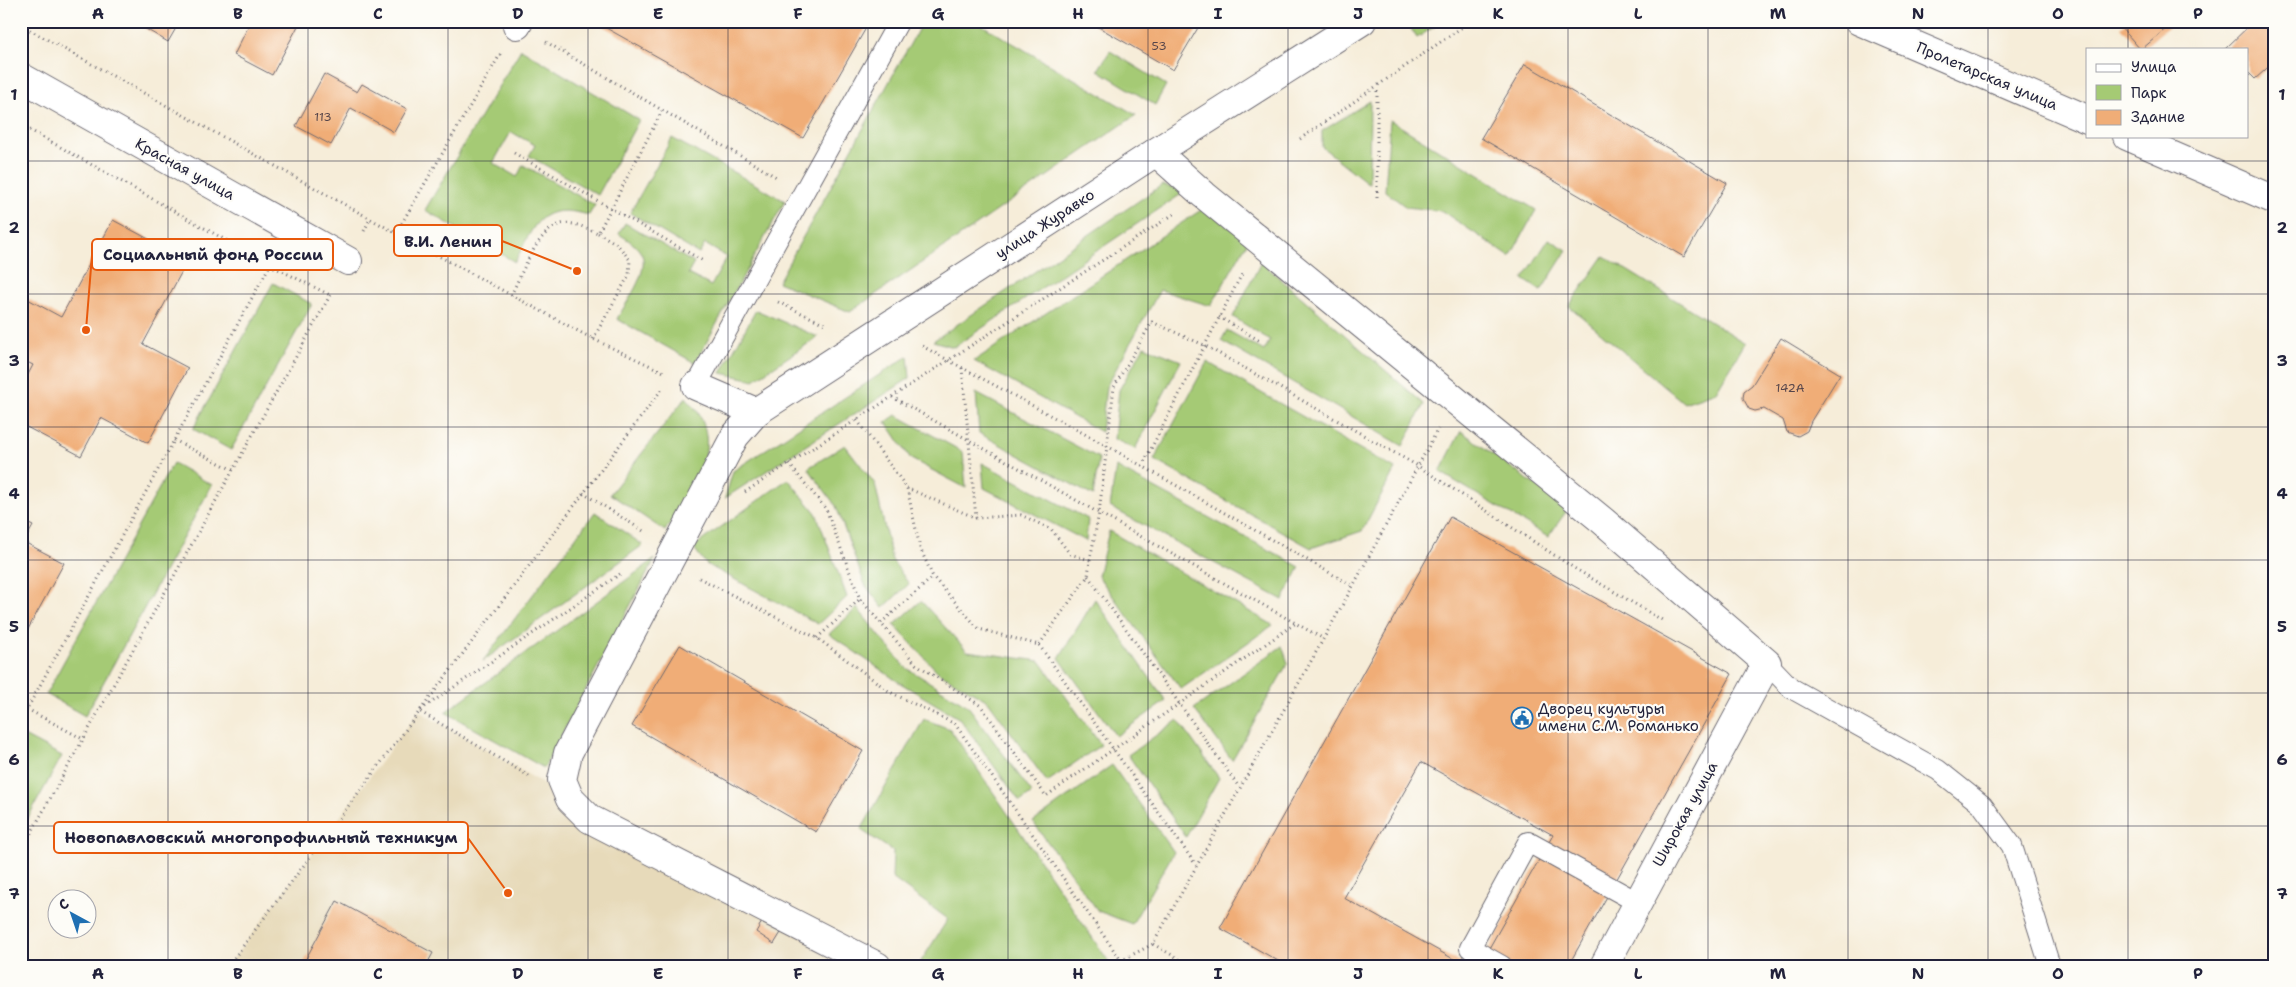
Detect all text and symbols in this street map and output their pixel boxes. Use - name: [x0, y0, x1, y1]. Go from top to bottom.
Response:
- text: A: [92, 3, 104, 24]
- text: B: [233, 3, 243, 24]
- text: C: [373, 3, 383, 24]
- text: D: [512, 3, 524, 24]
- text: E: [653, 3, 663, 24]
- text: F: [793, 3, 803, 24]
- text: G: [932, 3, 945, 24]
- text: H: [1072, 3, 1084, 24]
- text: I: [1214, 3, 1223, 24]
- text: J: [1353, 3, 1363, 24]
- text: K: [1493, 3, 1504, 24]
- text: L: [1634, 3, 1643, 24]
- text: M: [1770, 3, 1787, 24]
- text: N: [1912, 3, 1924, 24]
- text: O: [2052, 3, 2064, 24]
- text: P: [2193, 3, 2203, 24]
- street label: Пролетарская улица: [1913, 37, 2061, 115]
- house number: 53: [1151, 38, 1167, 54]
- legend: [2086, 48, 2248, 138]
- text: Улица: [2131, 57, 2177, 77]
- text: Парк: [2131, 83, 2167, 103]
- text: 1: [10, 84, 18, 105]
- text: 1: [2278, 84, 2286, 105]
- text: Здание: [2131, 107, 2185, 127]
- house number: 113: [314, 109, 332, 125]
- street label: Красная улица: [132, 133, 239, 205]
- street label: улица Журавко: [992, 184, 1098, 264]
- text: 2: [8, 217, 20, 238]
- text: 2: [2276, 217, 2288, 238]
- callout: В.И. Ленин: [394, 225, 502, 256]
- text: В.И. Ленин: [404, 231, 492, 252]
- callout: Социальный фонд России: [92, 239, 333, 270]
- text: Социальный фонд России: [103, 244, 323, 265]
- text: 3: [8, 350, 20, 371]
- text: 3: [2276, 350, 2288, 371]
- house number: 142А: [1775, 380, 1805, 396]
- text: 4: [8, 483, 20, 504]
- text: 4: [2276, 483, 2288, 504]
- text: 5: [9, 616, 19, 637]
- text: 5: [2277, 616, 2287, 637]
- place label: Дворец культуры имени С.М. Романько: [1538, 699, 1699, 736]
- public building icon: Дворец культуры имени С.М. Романько: [1510, 706, 1534, 730]
- text: 6: [8, 749, 20, 770]
- text: 6: [2276, 749, 2288, 770]
- street label: Широкая улица: [1648, 757, 1722, 870]
- callout: Новопавловский многопрофильный техникум: [54, 822, 468, 853]
- text: Новопавловский многопрофильный техникум: [64, 827, 458, 848]
- text: 7: [8, 883, 20, 904]
- text: 7: [2276, 883, 2288, 904]
- north arrow: [48, 890, 98, 940]
- text: С: [55, 894, 73, 914]
- text: A: [92, 963, 104, 984]
- text: B: [233, 963, 243, 984]
- text: C: [373, 963, 383, 984]
- text: D: [512, 963, 524, 984]
- text: E: [653, 963, 663, 984]
- text: F: [793, 963, 803, 984]
- text: G: [932, 963, 945, 984]
- text: H: [1072, 963, 1084, 984]
- text: I: [1214, 963, 1223, 984]
- text: J: [1353, 963, 1363, 984]
- text: K: [1493, 963, 1504, 984]
- text: L: [1634, 963, 1643, 984]
- text: M: [1770, 963, 1787, 984]
- text: N: [1912, 963, 1924, 984]
- text: O: [2052, 963, 2064, 984]
- text: P: [2193, 963, 2203, 984]

